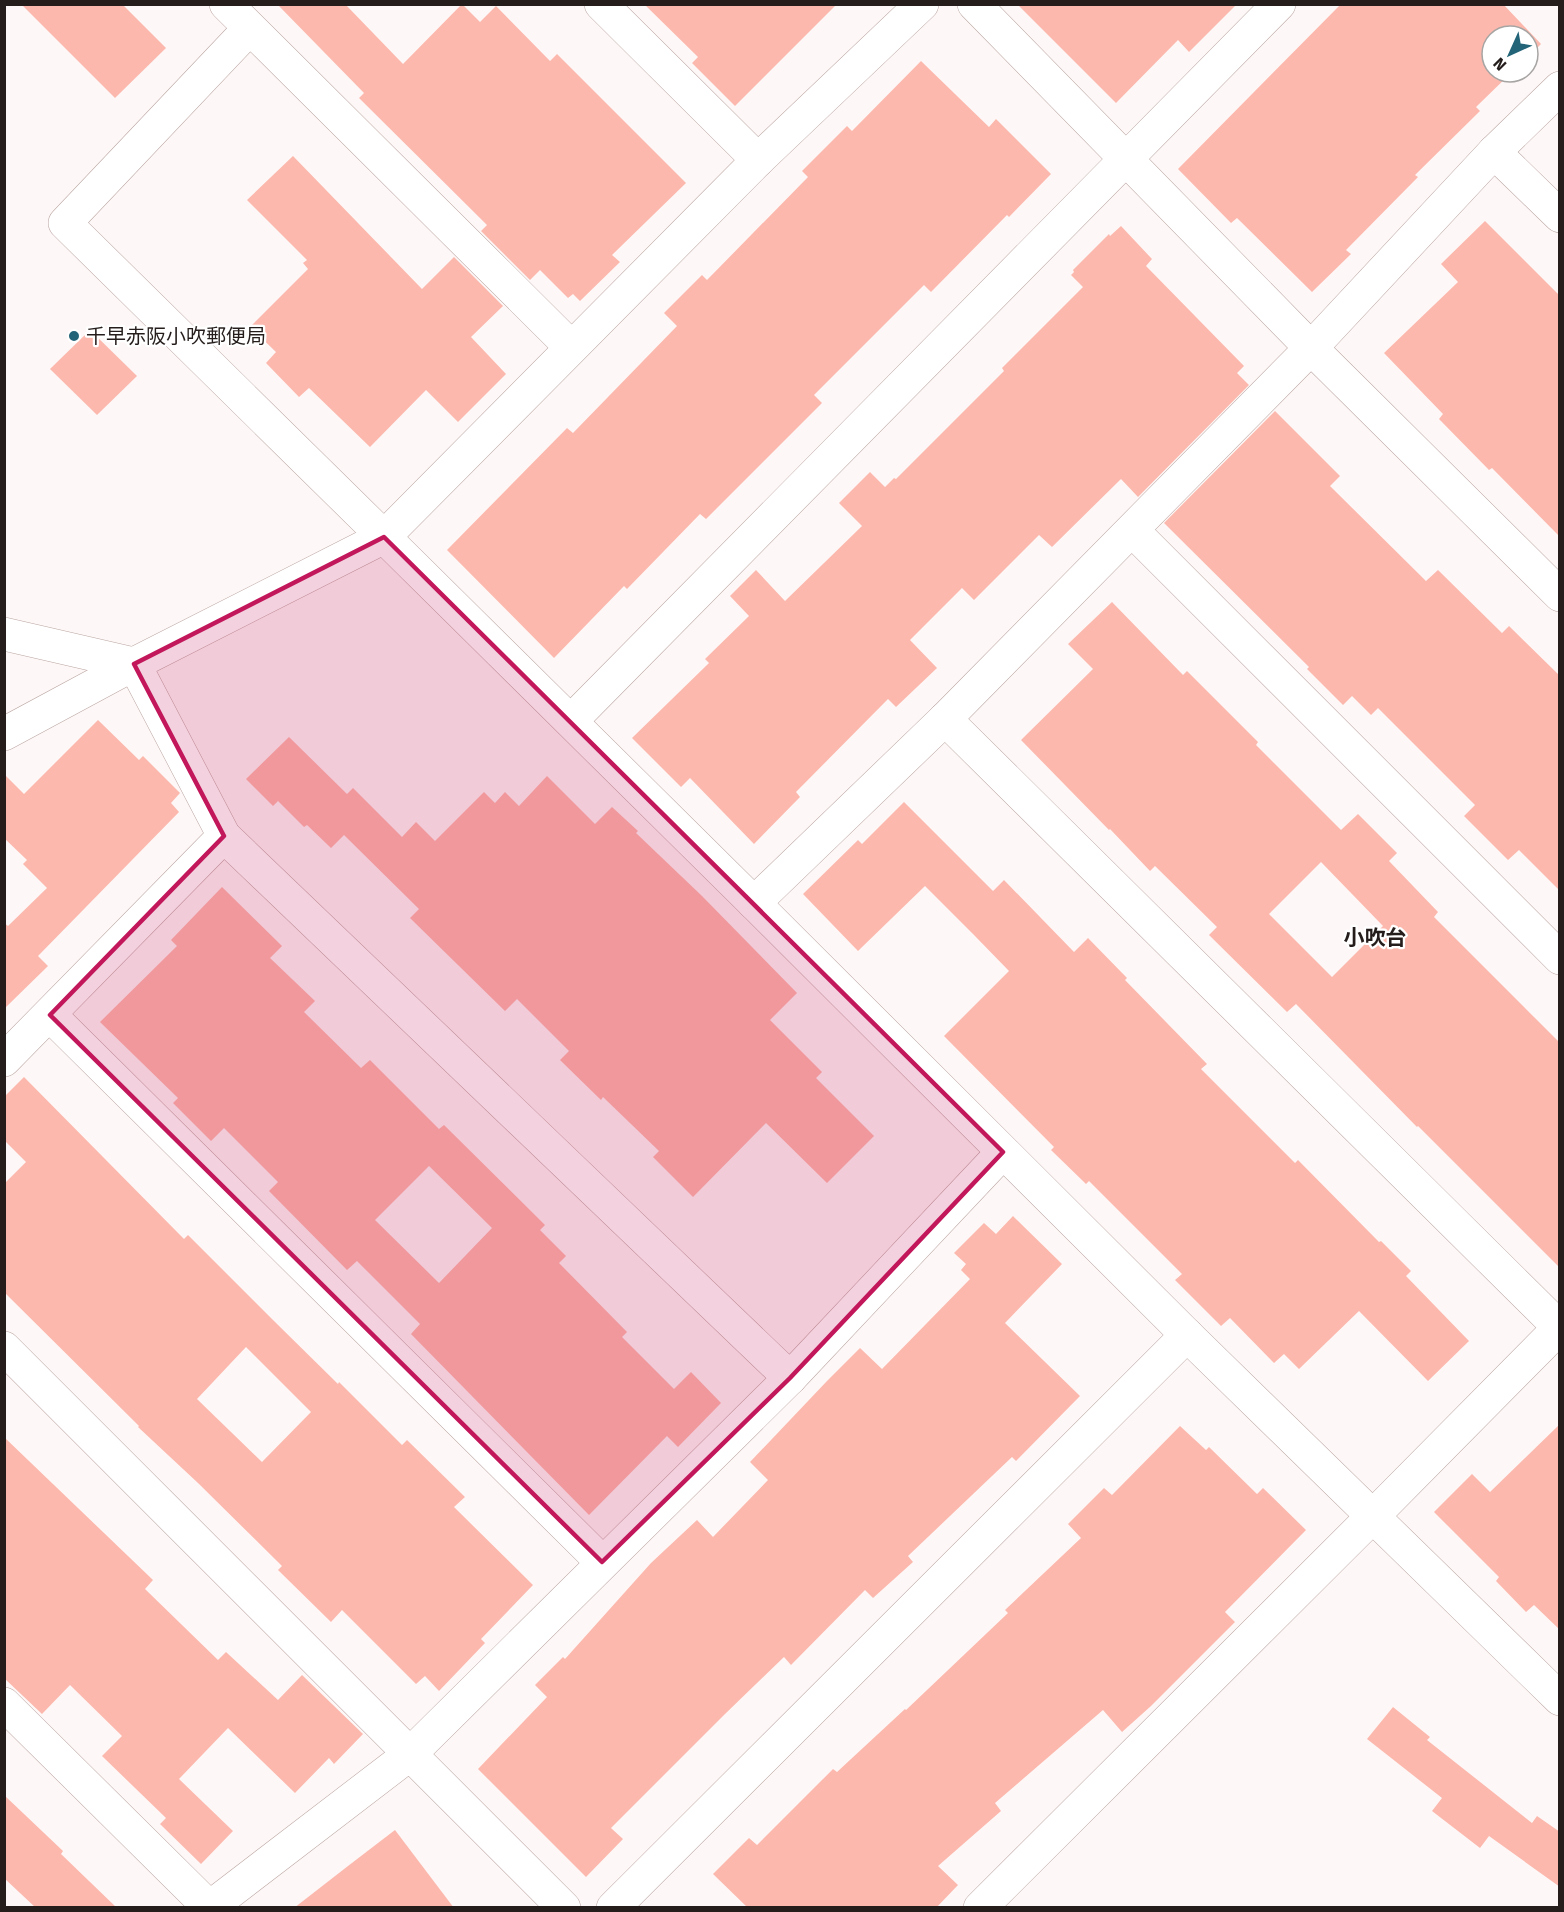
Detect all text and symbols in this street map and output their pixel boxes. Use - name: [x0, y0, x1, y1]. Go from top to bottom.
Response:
- north arrow: [1480, 24, 1540, 84]
- text: N: [1489, 54, 1510, 75]
- place label: 千早赤阪小吹郵便局: [86, 324, 266, 348]
- marker: 千早赤阪小吹郵便局: [67, 329, 81, 343]
- district label: 小吹台: [1344, 925, 1407, 951]

